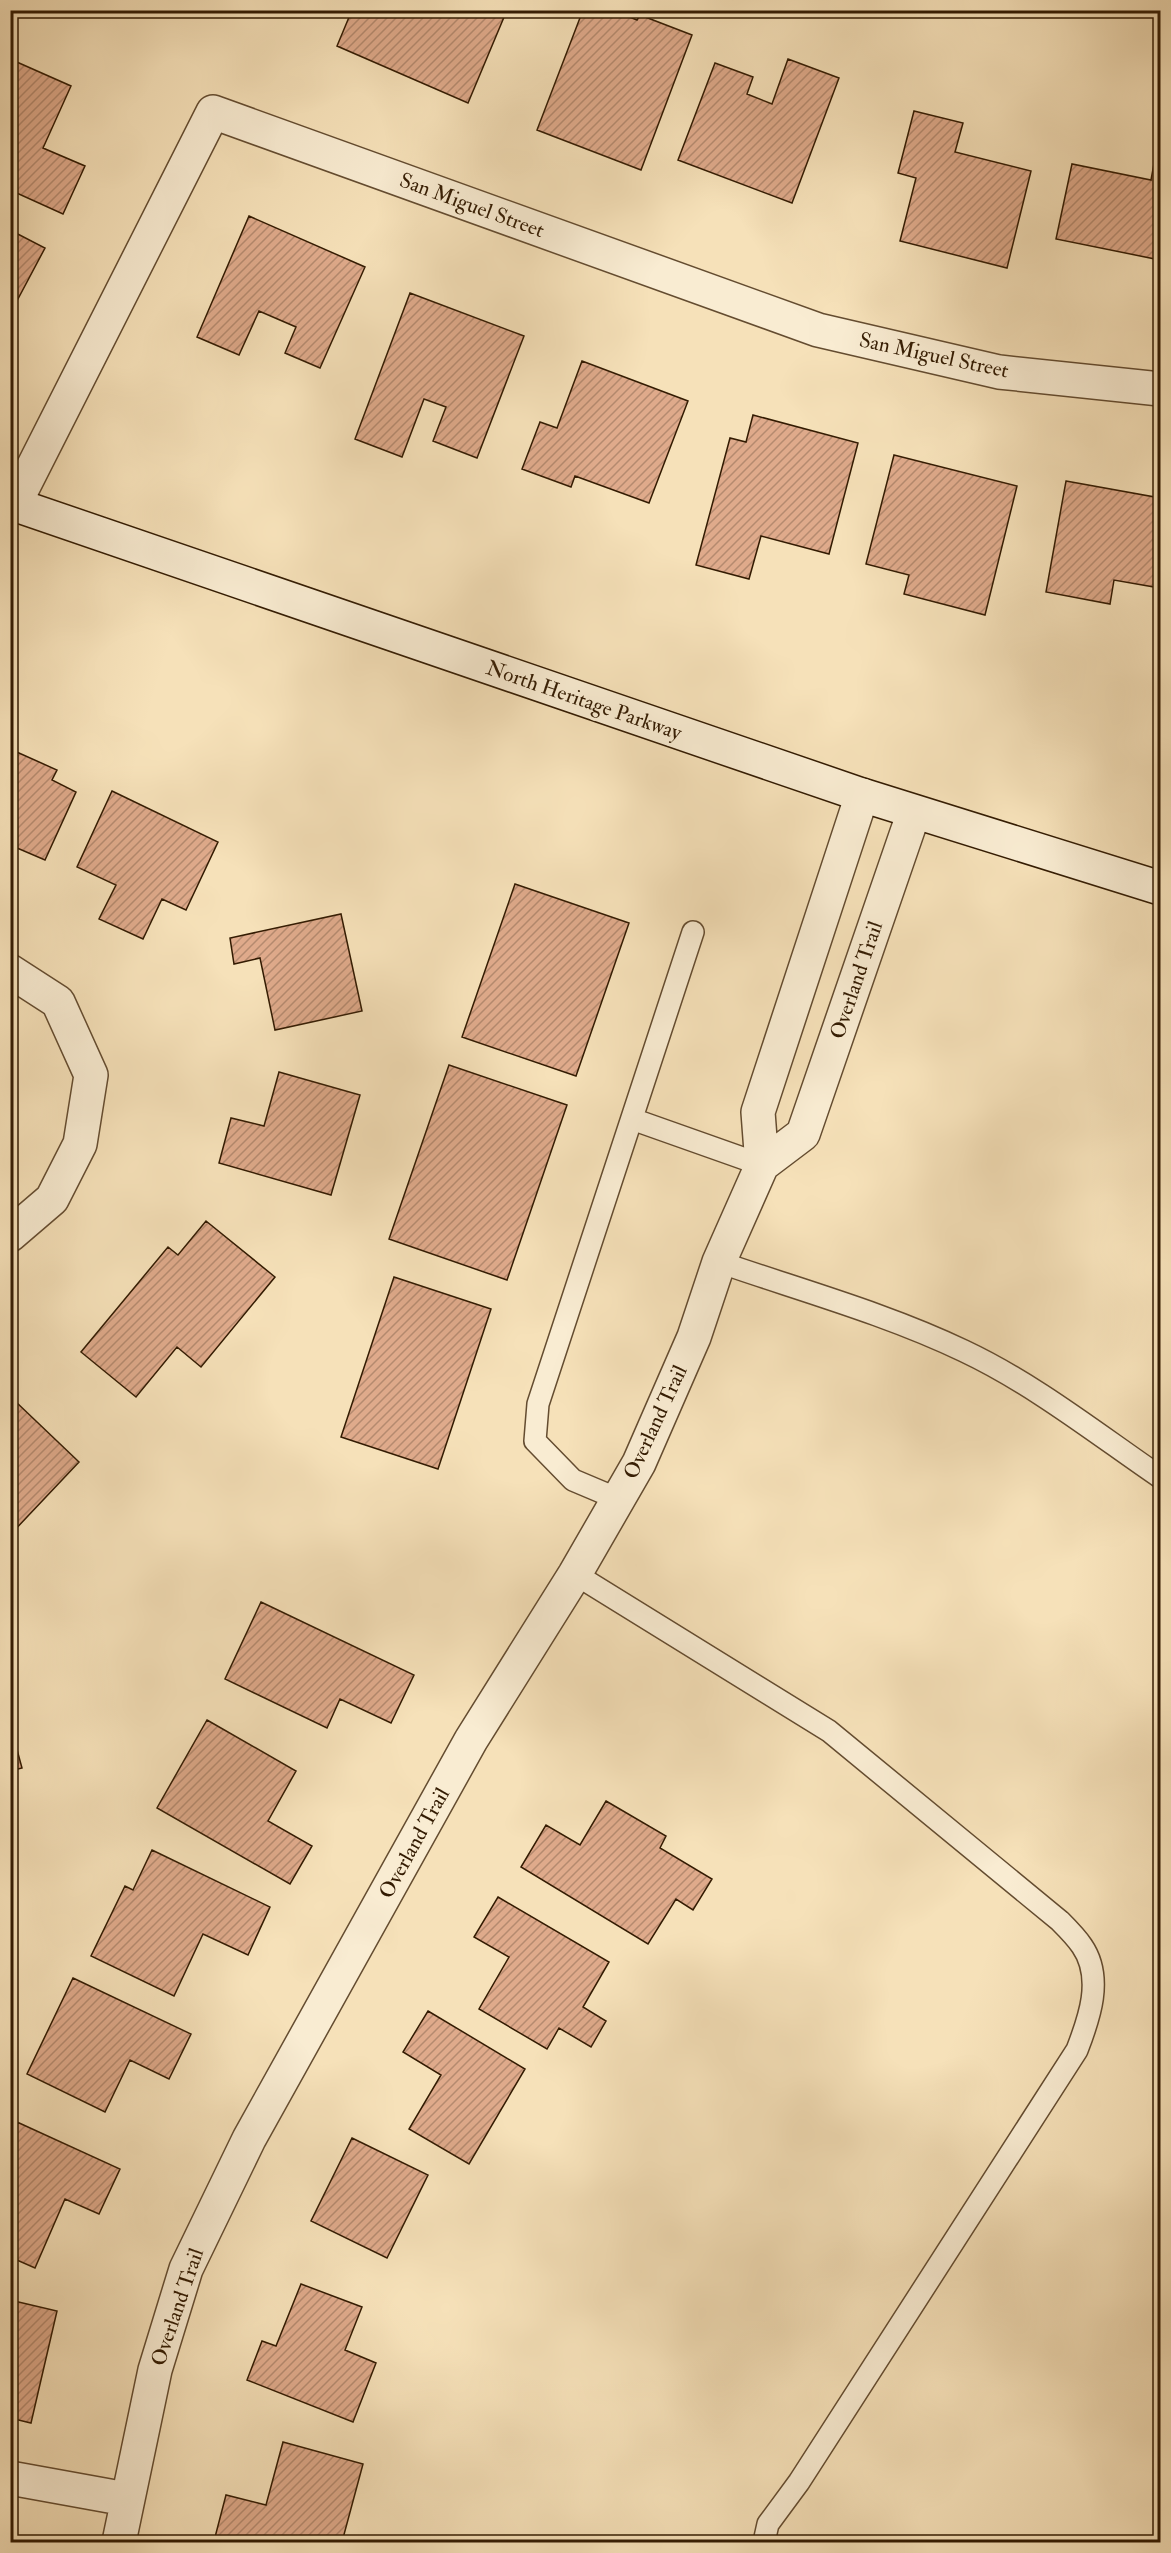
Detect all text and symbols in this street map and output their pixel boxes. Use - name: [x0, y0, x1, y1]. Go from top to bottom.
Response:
- street label: San Miguel Street: [396, 167, 548, 244]
- street label: San Miguel Street: [857, 326, 1011, 385]
- street label: North Heritage Parkway: [482, 654, 686, 747]
- street label: Overland Trail: [824, 917, 889, 1043]
- street label: Overland Trail: [617, 1360, 694, 1484]
- street label: Overland Trail: [373, 1782, 456, 1903]
- street label: Overland Trail: [145, 2244, 210, 2370]

